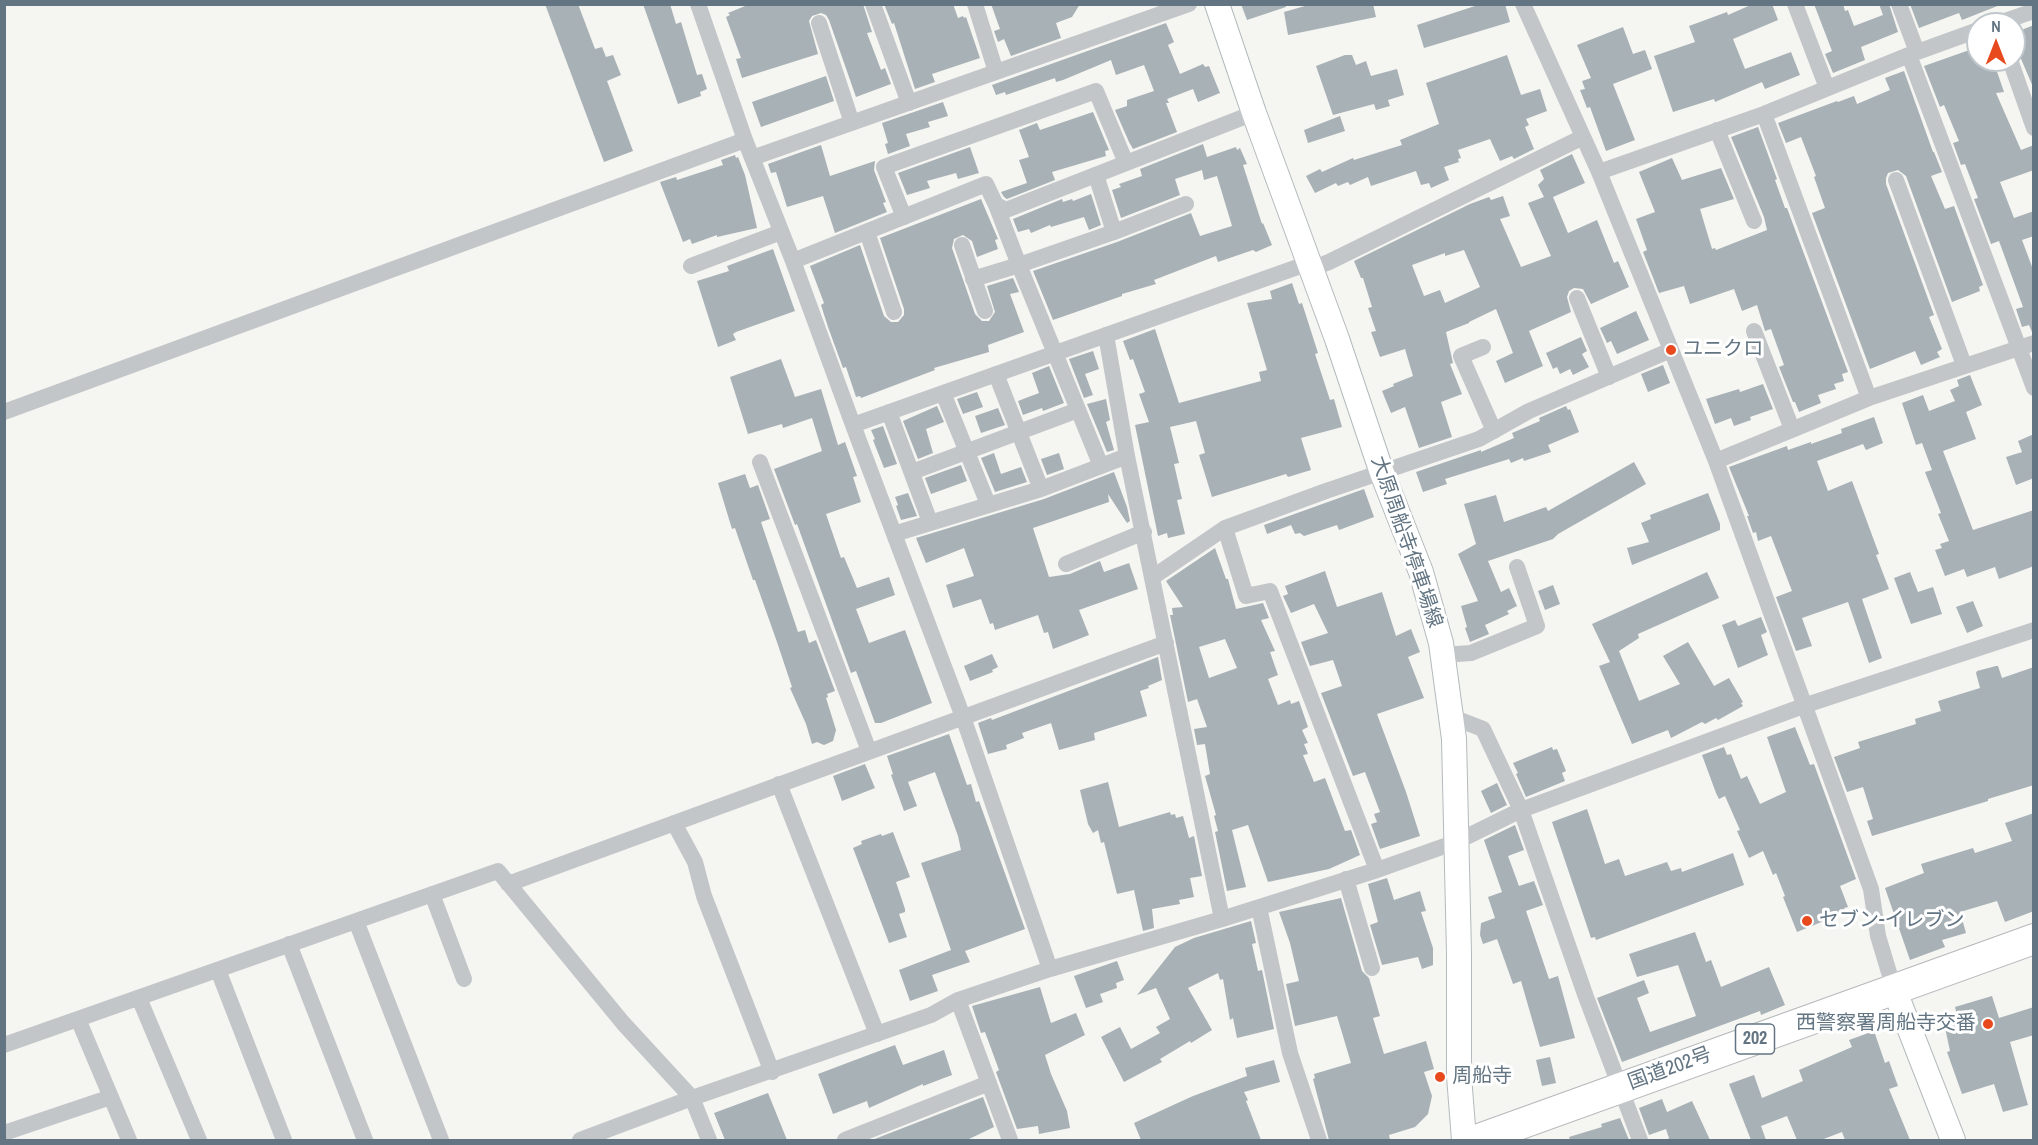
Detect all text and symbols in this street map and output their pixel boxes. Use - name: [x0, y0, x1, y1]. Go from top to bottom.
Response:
- north arrow: [1966, 12, 2026, 72]
- text: N: [1991, 15, 2001, 37]
- place label: ユニクロ: [1683, 338, 1763, 362]
- marker: ユニクロ: [1664, 343, 1678, 357]
- street label: 大原周船寺停車場線: [1365, 453, 1447, 631]
- place label: セブン-イレブン: [1819, 909, 1964, 933]
- marker: セブン-イレブン: [1800, 914, 1814, 928]
- place label: 西警察署周船寺交番: [1796, 1012, 1976, 1036]
- marker: 西警察署周船寺交番: [1981, 1017, 1995, 1031]
- road number: 202: [1736, 1024, 1774, 1054]
- street label: 国道202号: [1625, 1043, 1715, 1095]
- place label: 周船寺: [1452, 1065, 1512, 1089]
- marker: 周船寺: [1433, 1070, 1447, 1084]

